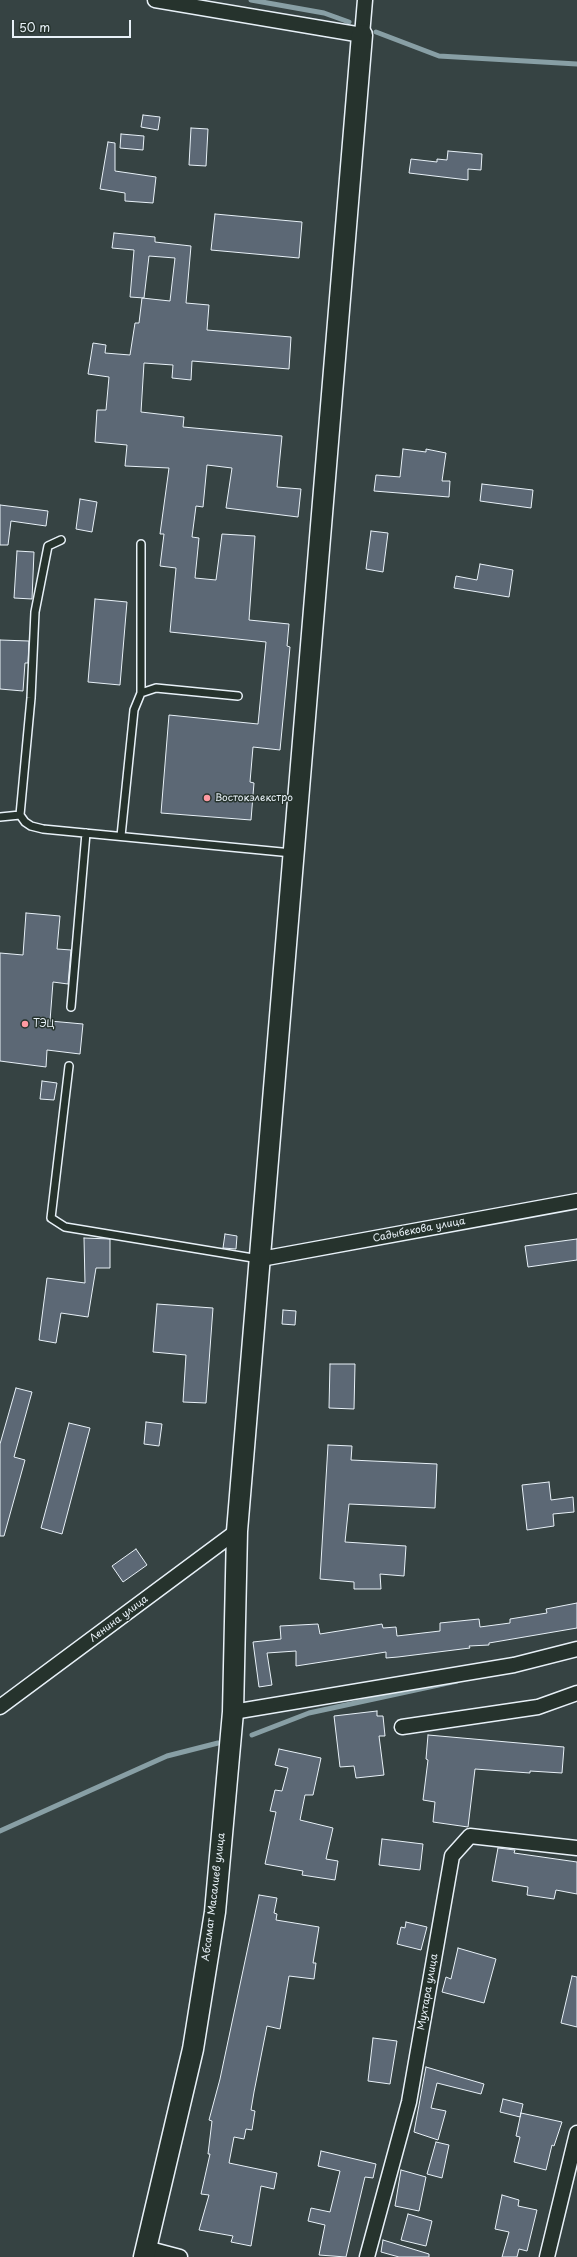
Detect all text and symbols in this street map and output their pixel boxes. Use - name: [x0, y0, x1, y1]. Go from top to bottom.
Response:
- scale bar: [14, 12, 133, 38]
- text: 50 m: [19, 18, 50, 36]
- place label: Востокэлекстро: [215, 792, 293, 804]
- marker: Востокэлекстро: [202, 793, 212, 803]
- place label: ТЭЦ: [33, 1018, 55, 1030]
- marker: ТЭЦ: [20, 1019, 30, 1029]
- street label: Садыбекова улица: [372, 1215, 466, 1245]
- street label: Ленина улица: [87, 1593, 151, 1645]
- street label: Абсамат Масалиев улица: [200, 1832, 228, 1962]
- street label: Мухтара улица: [415, 1953, 441, 2031]

